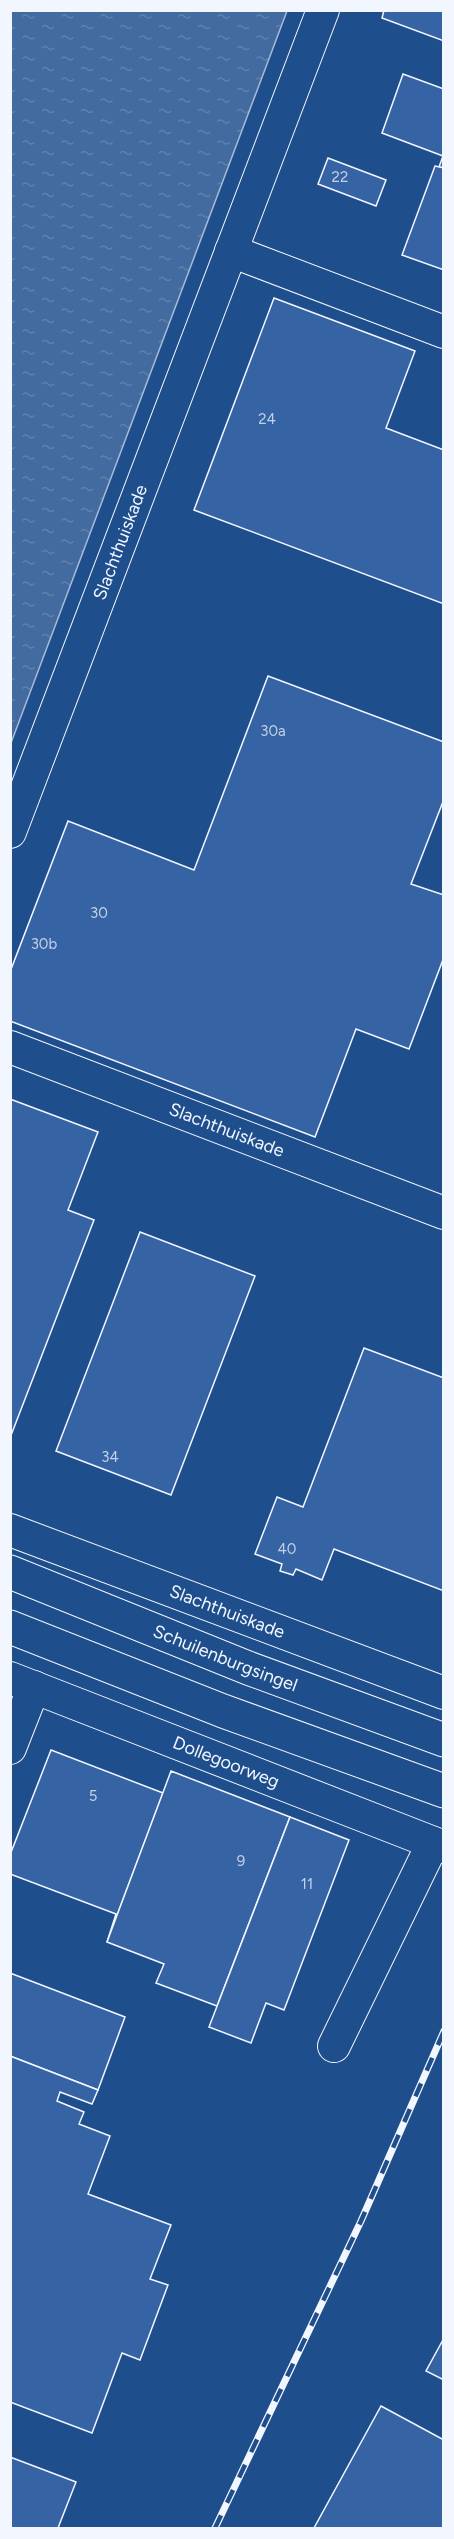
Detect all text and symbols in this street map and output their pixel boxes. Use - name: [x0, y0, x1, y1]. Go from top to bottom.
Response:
- house number: 22: [332, 168, 348, 186]
- house number: 24: [258, 410, 276, 428]
- street label: Slachthuiskade: [88, 481, 152, 603]
- house number: 30a: [260, 722, 286, 740]
- house number: 30: [90, 904, 108, 922]
- house number: 30b: [31, 935, 57, 953]
- street label: Slachthuiskade: [166, 1098, 288, 1162]
- house number: 34: [101, 1448, 119, 1466]
- house number: 40: [278, 1540, 296, 1558]
- street label: Slachthuiskade: [166, 1580, 288, 1643]
- street label: Schuilenburgsingel: [150, 1620, 301, 1696]
- street label: Dollegoorweg: [170, 1732, 283, 1793]
- house number: 5: [89, 1787, 97, 1805]
- house number: 9: [237, 1852, 245, 1870]
- house number: 11: [301, 1875, 313, 1893]

